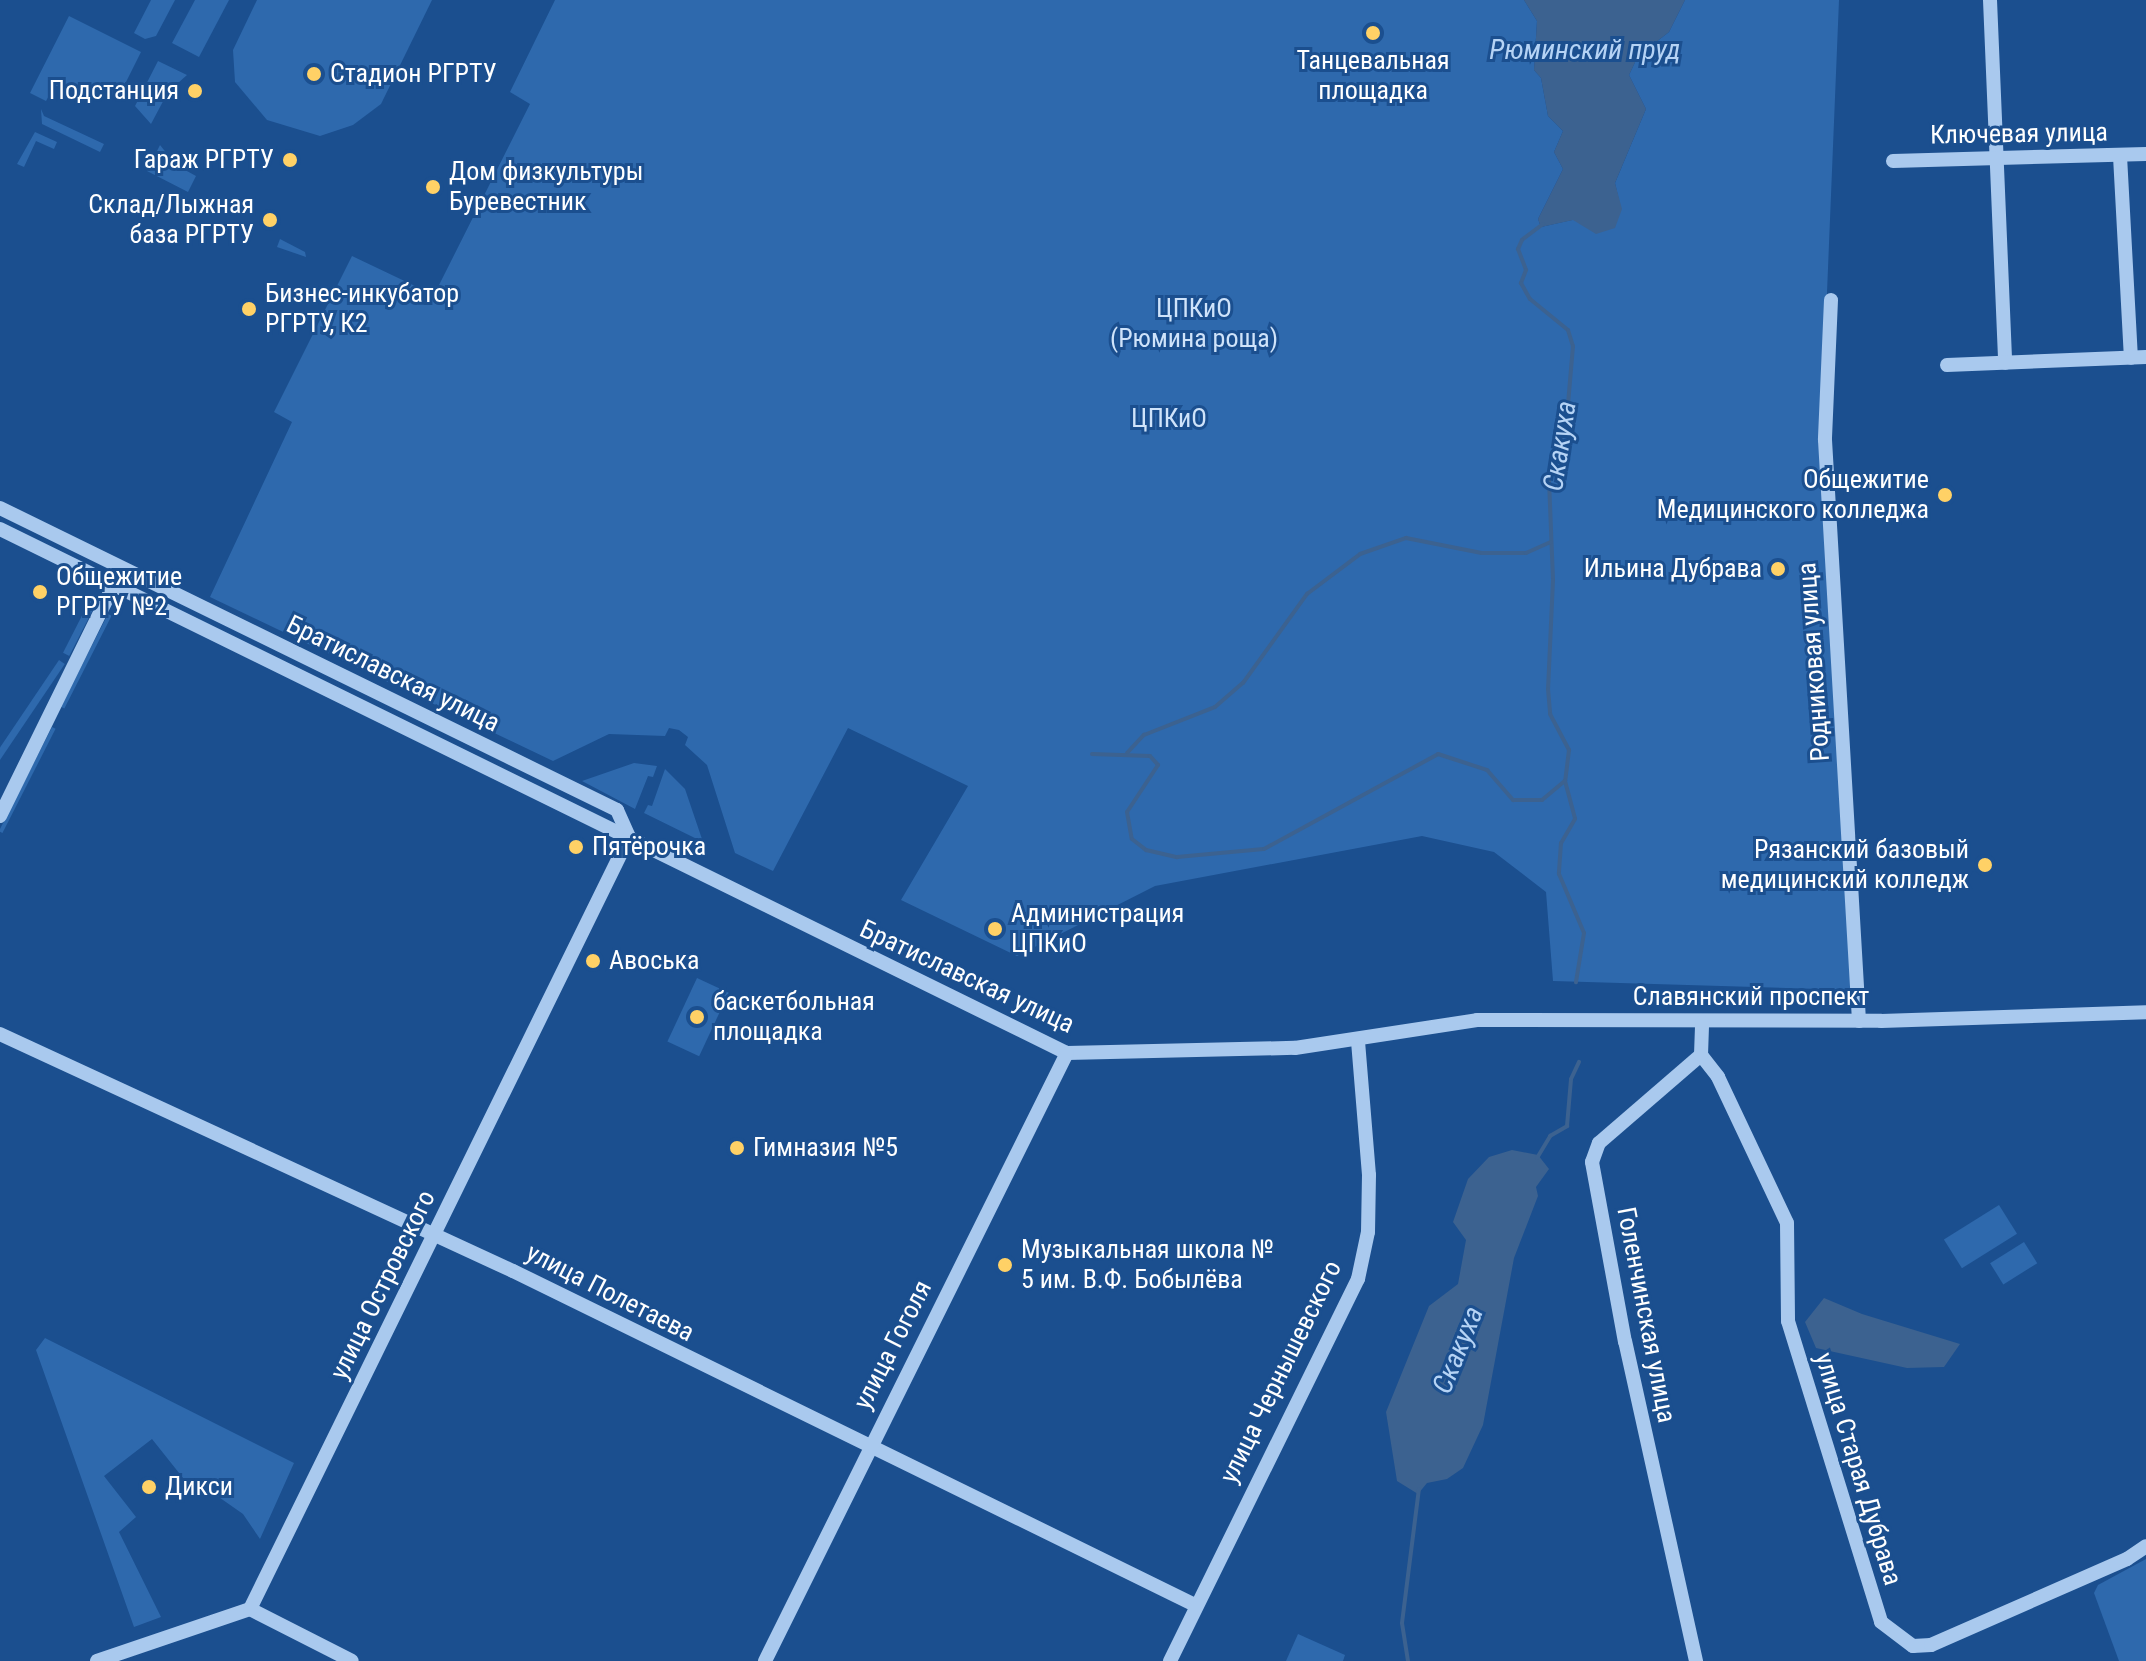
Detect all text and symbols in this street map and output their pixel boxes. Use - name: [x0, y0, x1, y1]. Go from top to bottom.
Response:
- marker: Танцевальная площадка: [1364, 24, 1382, 42]
- water label: Рюминский пруд: [1489, 33, 1681, 67]
- place label: Танцевальная площадка: [1296, 45, 1450, 106]
- place label: Стадион РГРТУ: [330, 58, 497, 90]
- marker: Стадион РГРТУ: [305, 65, 323, 83]
- place label: Подстанция: [49, 75, 179, 107]
- marker: Подстанция: [186, 82, 204, 100]
- street label: Ключевая улица: [1930, 117, 2108, 151]
- place label: Гараж РГРТУ: [134, 144, 274, 176]
- marker: Гараж РГРТУ: [281, 151, 299, 169]
- place label: Дом физкультуры Буревестник: [449, 156, 643, 218]
- marker: Дом физкультуры Буревестник: [424, 178, 442, 196]
- place label: Склад/Лыжная база РГРТУ: [88, 189, 254, 250]
- marker: Склад/Лыжная база РГРТУ: [261, 211, 279, 229]
- place label: Бизнес-инкубатор РГРТУ, К2: [265, 278, 459, 340]
- park label: ЦПКиО (Рюмина роща): [1110, 293, 1278, 354]
- marker: Бизнес-инкубатор РГРТУ, К2: [240, 300, 258, 318]
- water label: Скакуха: [1536, 399, 1584, 493]
- park label: ЦПКиО: [1131, 403, 1207, 435]
- place label: Общежитие Медицинского колледжа: [1657, 464, 1929, 526]
- marker: Общежитие Медицинского колледжа: [1936, 486, 1954, 504]
- place label: Ильина Дубрава: [1584, 553, 1762, 585]
- marker: Ильина Дубрава: [1769, 560, 1787, 578]
- place label: Общежитие РГРТУ №2: [56, 561, 182, 622]
- street label: Родниковая улица: [1791, 562, 1837, 762]
- marker: Общежитие РГРТУ №2: [31, 583, 49, 601]
- street label: Братиславская улица: [282, 609, 504, 739]
- place label: Пятёрочка: [592, 831, 706, 863]
- place label: Рязанский базовый медицинский колледж: [1721, 834, 1969, 896]
- marker: Пятёрочка: [567, 838, 585, 856]
- marker: Рязанский базовый медицинский колледж: [1976, 856, 1994, 874]
- place label: Администрация ЦПКиО: [1011, 898, 1184, 960]
- street label: Братиславская улица: [855, 914, 1079, 1040]
- marker: Администрация ЦПКиО: [986, 920, 1004, 938]
- place label: Авоська: [609, 945, 700, 977]
- marker: Авоська: [584, 952, 602, 970]
- street label: Славянский проспект: [1633, 981, 1869, 1013]
- place label: баскетбольная площадка: [713, 986, 875, 1048]
- marker: баскетбольная площадка: [688, 1008, 706, 1026]
- place label: Гимназия №5: [753, 1132, 898, 1164]
- marker: Гимназия №5: [728, 1139, 746, 1157]
- street label: улица Островского: [324, 1185, 442, 1385]
- street label: Голенчинская улица: [1610, 1204, 1682, 1426]
- place label: Музыкальная школа № 5 им. В.Ф. Бобылёва: [1021, 1234, 1274, 1296]
- street label: улица Полетаева: [521, 1237, 699, 1349]
- marker: Музыкальная школа № 5 им. В.Ф. Бобылёва: [996, 1256, 1014, 1274]
- street label: улица Чернышевского: [1214, 1256, 1348, 1488]
- street label: улица Гоголя: [847, 1275, 939, 1415]
- water label: Скакуха: [1425, 1302, 1491, 1398]
- street label: улица Старая Дубрава: [1808, 1349, 1908, 1589]
- place label: Дикси: [165, 1471, 233, 1503]
- marker: Дикси: [140, 1478, 158, 1496]

